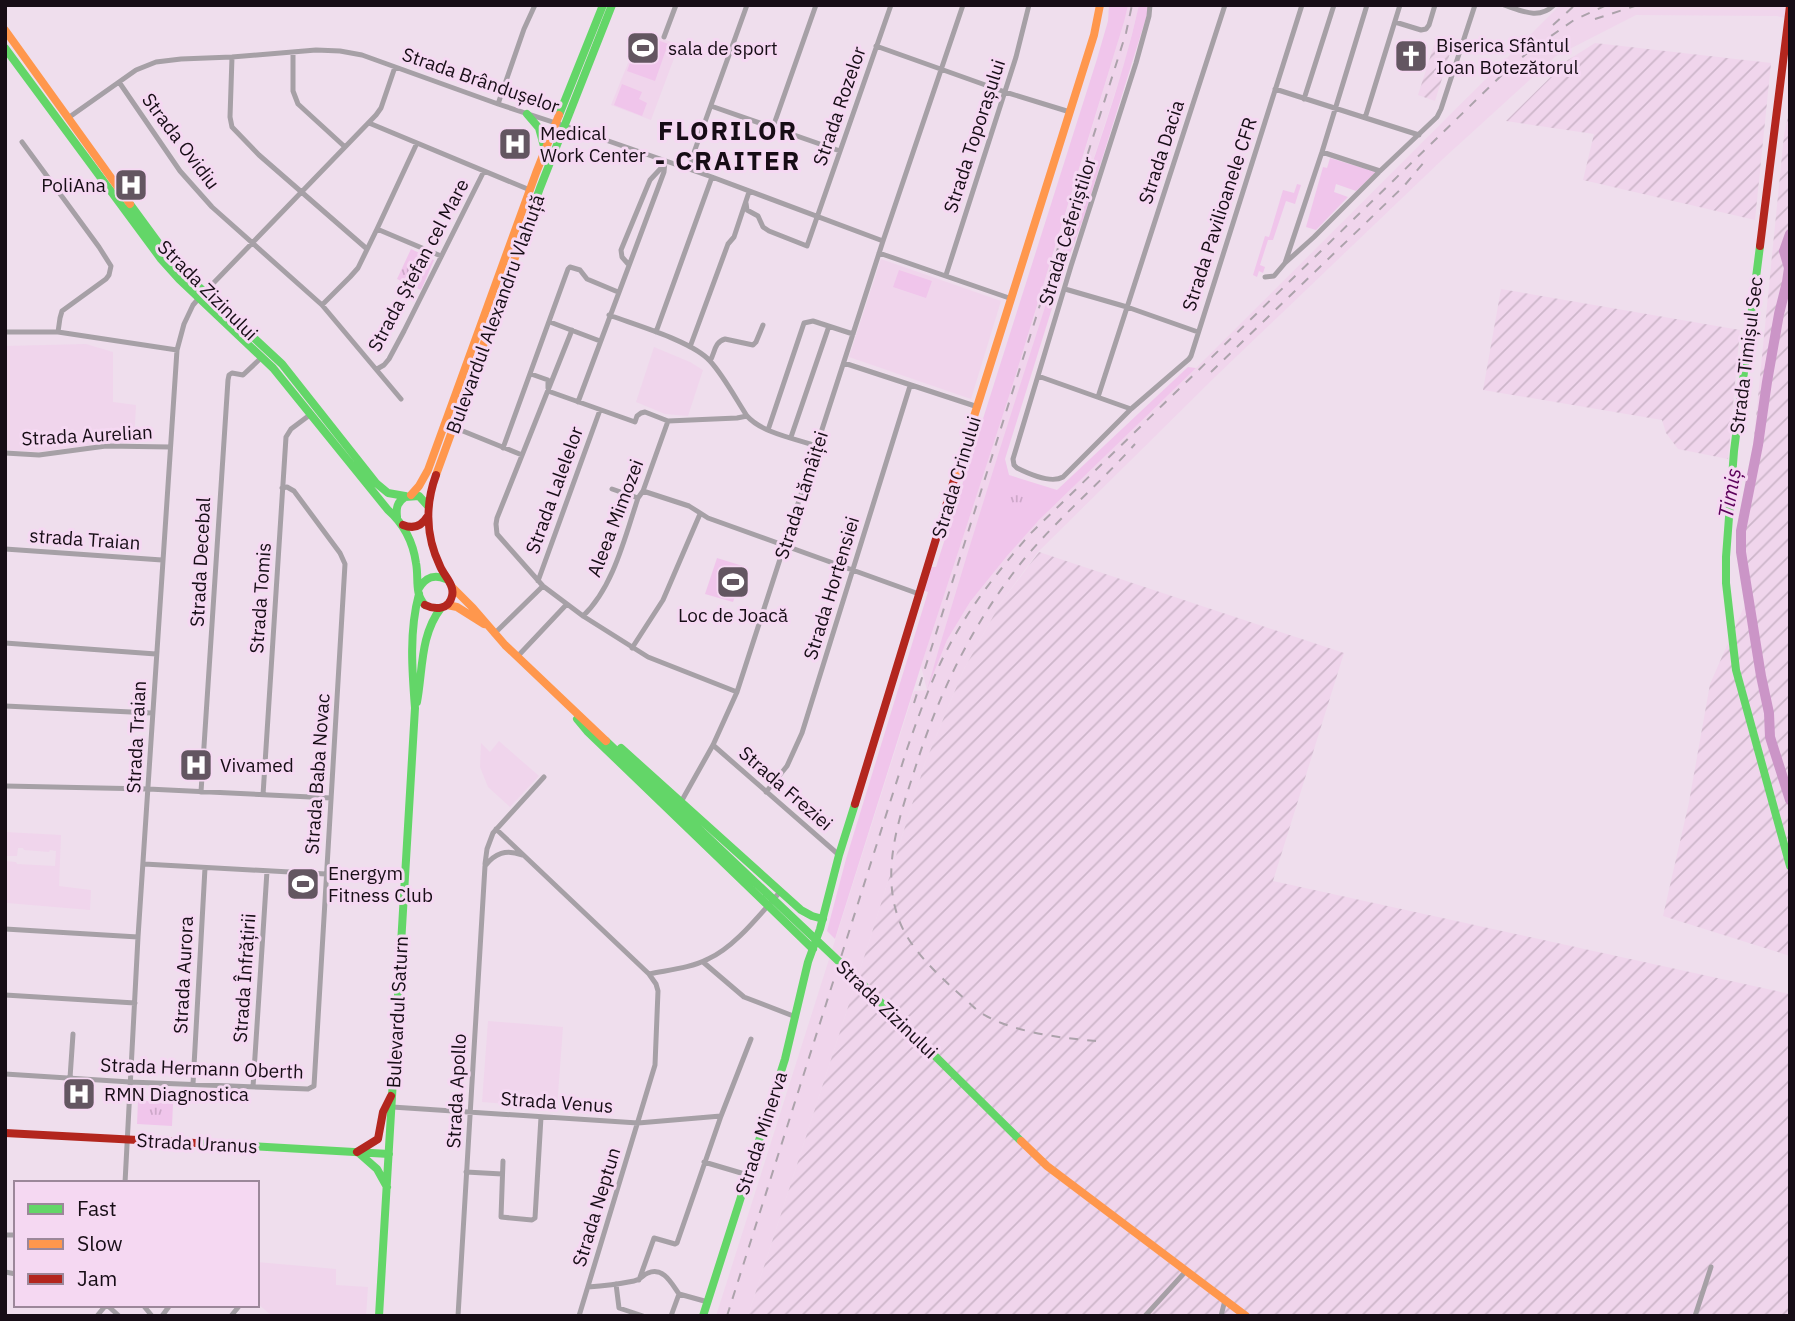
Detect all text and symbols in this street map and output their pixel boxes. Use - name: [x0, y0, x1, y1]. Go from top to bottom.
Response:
- sports icon: sala de sport: [624, 29, 662, 67]
- place label: Biserica Sfântul Ioan Botezătorul: [1436, 33, 1579, 79]
- place label: sala de sport: [668, 36, 778, 60]
- church icon: Biserica Sfântul Ioan Botezătorul: [1392, 37, 1430, 75]
- street label: Strada Brândușelor: [399, 42, 563, 118]
- street label: Strada Rozelor: [807, 43, 871, 169]
- street label: Strada Toporașului: [938, 56, 1010, 216]
- street label: Strada Ovidiu: [137, 88, 225, 194]
- street label: Strada Dacia: [1133, 97, 1189, 207]
- district label: FLORILOR - CRAITER: [655, 113, 801, 177]
- street label: Strada Pavilioanele CFR: [1176, 114, 1262, 314]
- place label: Medical Work Center: [540, 121, 646, 167]
- hospital icon: Medical Work Center: [496, 125, 534, 163]
- street label: Strada Ceferiștilor: [1033, 154, 1101, 308]
- hospital icon: PoliAna: [112, 166, 150, 204]
- place label: PoliAna: [41, 173, 106, 197]
- street label: Strada Ștefan cel Mare: [362, 174, 474, 356]
- street label: Bulevardul Alexandru Vlahuță: [440, 191, 550, 437]
- street label: Strada Zizinului: [153, 235, 263, 345]
- street label: Strada Timișul Sec: [1724, 275, 1768, 435]
- street label: Strada Crinului: [926, 413, 986, 541]
- street label: Strada Aurelian: [21, 420, 153, 450]
- street label: Strada Lalelelor: [520, 423, 588, 557]
- street label: Strada Lămâiței: [769, 428, 833, 562]
- street label: Aleea Mimozei: [582, 456, 648, 580]
- water label: Timiș: [1711, 466, 1747, 520]
- street label: Strada Decebal: [185, 497, 215, 627]
- street label: Strada Hortensiei: [798, 513, 864, 663]
- street label: strada Traian: [29, 523, 141, 555]
- street label: Strada Tomis: [244, 542, 276, 654]
- sports icon: Loc de Joacă: [714, 563, 752, 601]
- place label: Loc de Joacă: [678, 603, 788, 627]
- street label: Strada Traian: [121, 680, 151, 794]
- street label: Strada Baba Novac: [299, 692, 335, 855]
- street label: Strada Freziei: [734, 741, 838, 835]
- hospital icon: Vivamed: [177, 746, 215, 784]
- place label: Vivamed: [220, 753, 294, 777]
- place label: Energym Fitness Club: [328, 861, 433, 907]
- sports icon: Energym Fitness Club: [284, 865, 322, 903]
- street label: Strada Înfrățirii: [227, 912, 261, 1044]
- street label: Strada Aurora: [168, 915, 198, 1035]
- street label: Bulevardul Saturn: [381, 935, 413, 1089]
- street label: Strada Zizinului: [831, 955, 943, 1063]
- street label: Strada Apollo: [441, 1033, 471, 1149]
- street label: Strada Hermann Oberth: [100, 1052, 304, 1084]
- street label: Strada Minerva: [730, 1068, 792, 1198]
- hospital icon: RMN Diagnostica: [60, 1075, 98, 1113]
- place label: RMN Diagnostica: [104, 1082, 249, 1106]
- street label: Strada Venus: [500, 1086, 614, 1118]
- street label: Strada Uranus: [136, 1128, 258, 1158]
- street label: Strada Neptun: [566, 1144, 626, 1270]
- legend: [14, 1181, 259, 1307]
- text: Fast: [77, 1194, 117, 1222]
- text: Slow: [77, 1229, 123, 1257]
- text: Jam: [77, 1264, 117, 1292]

